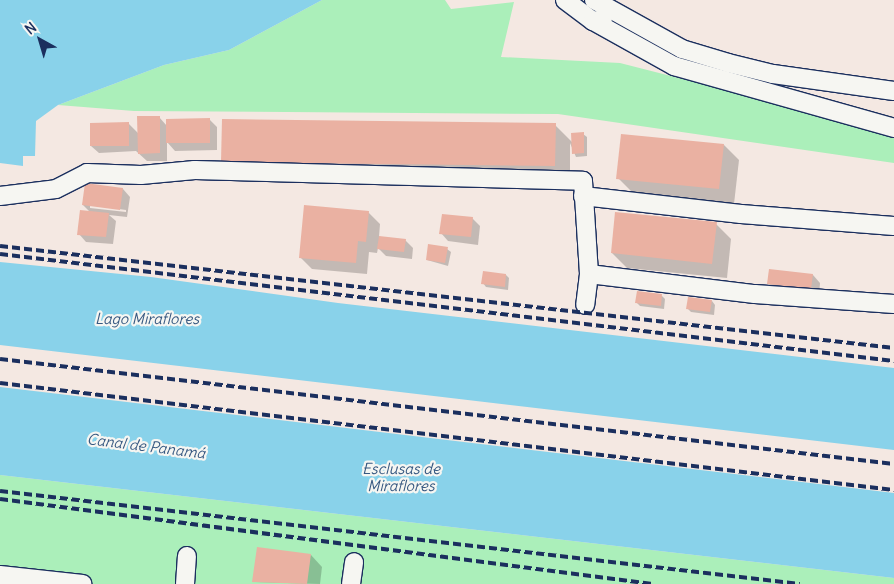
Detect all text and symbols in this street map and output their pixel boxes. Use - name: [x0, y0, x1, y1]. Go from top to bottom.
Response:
- north arrow: [15, 15, 65, 65]
- text: N: [21, 18, 40, 38]
- water label: Lago Miraflores: [95, 310, 199, 328]
- water label: Canal de Panamá: [86, 430, 206, 462]
- water label: Esclusas de Miraflores: [362, 459, 440, 494]

